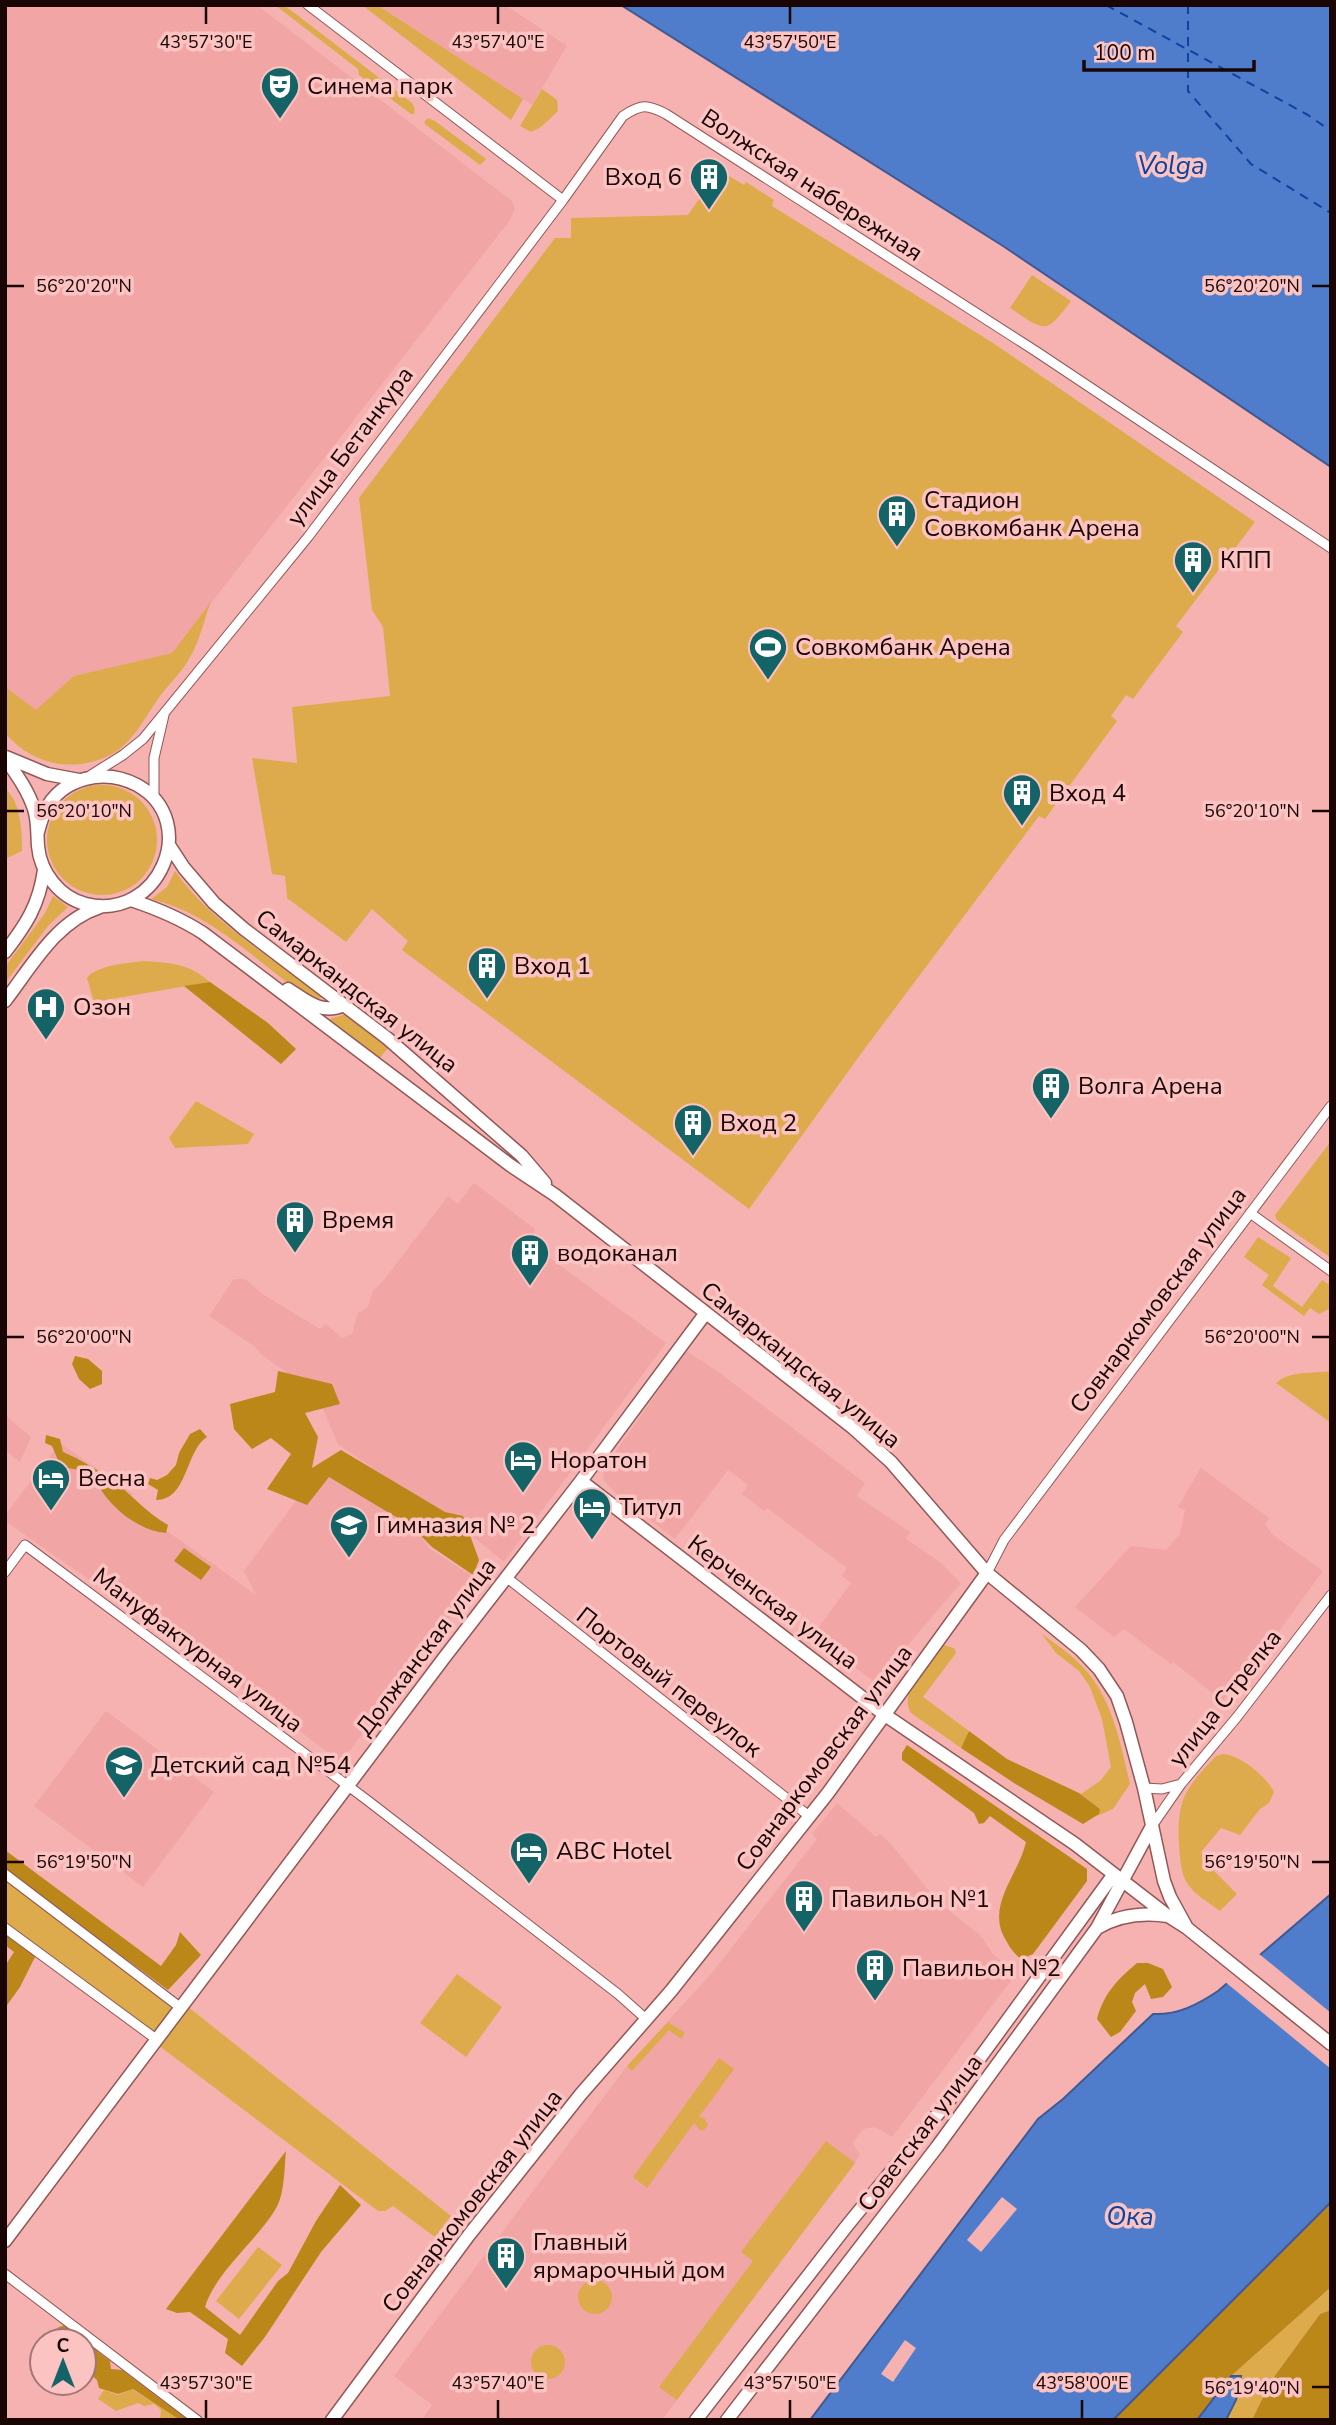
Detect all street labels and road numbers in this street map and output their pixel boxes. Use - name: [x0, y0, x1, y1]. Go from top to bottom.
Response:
- street label: Волжская набережная: [695, 101, 929, 269]
- street label: улица Бетанкура: [279, 360, 421, 532]
- street label: Самаркандская улица: [249, 902, 465, 1080]
- street label: Совнаркомовская улица: [1062, 1180, 1254, 1420]
- street label: Самаркандская улица: [694, 1274, 908, 1456]
- street label: Керченская улица: [681, 1527, 865, 1677]
- street label: Должанская улица: [349, 1552, 503, 1742]
- street label: Мануфактурная улица: [86, 1560, 310, 1740]
- street label: Портовый переулок: [570, 1600, 769, 1765]
- street label: улица Стрелка: [1161, 1623, 1289, 1773]
- street label: Совнаркомовская улица: [728, 1638, 920, 1878]
- street label: Советская улица: [850, 2048, 990, 2218]
- street label: Совнаркомовская улица: [375, 2083, 569, 2319]

